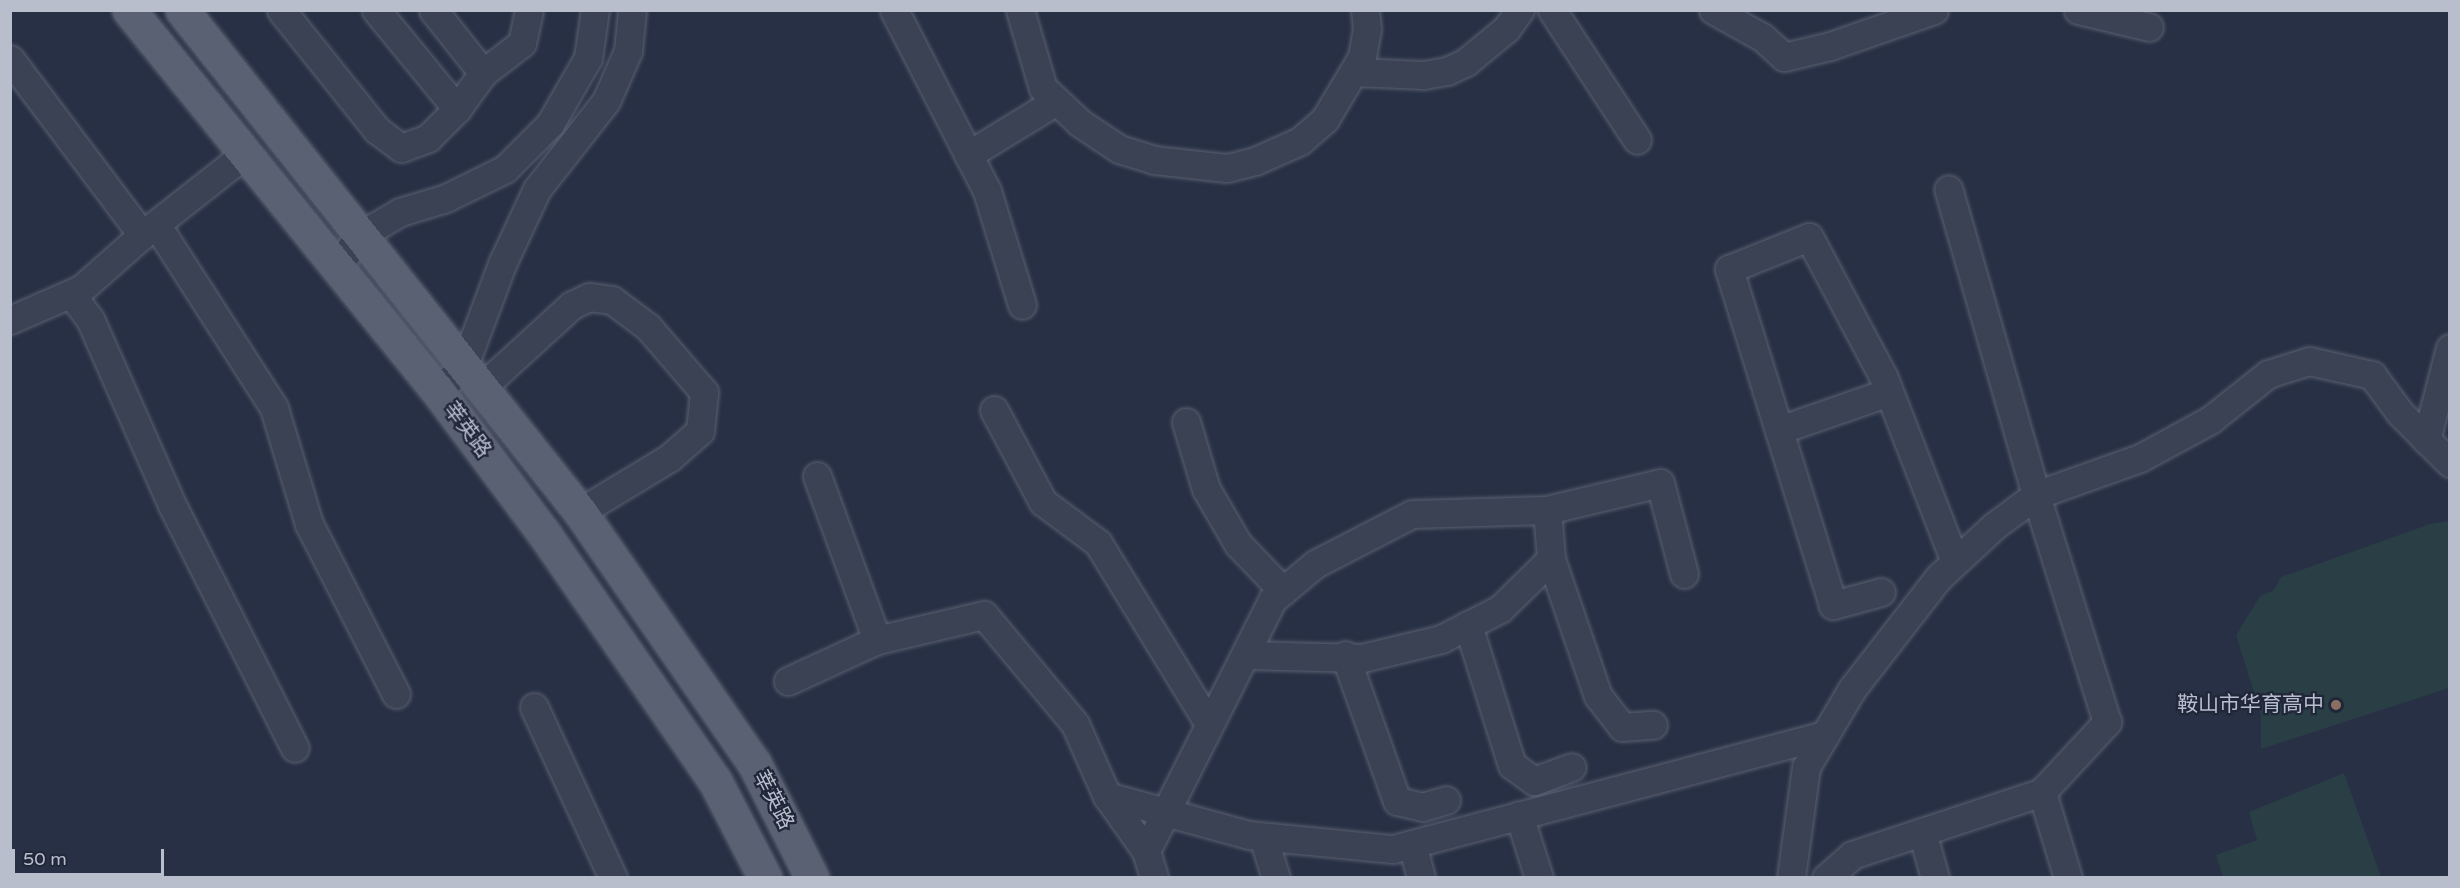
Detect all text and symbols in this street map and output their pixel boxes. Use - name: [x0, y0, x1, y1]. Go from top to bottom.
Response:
- street label: 莘英路: [438, 397, 496, 463]
- place label: 鞍山市华育高中: [2177, 692, 2324, 718]
- marker: 鞍山市华育高中: [2329, 698, 2343, 712]
- street label: 莘英路: [747, 766, 799, 834]
- scale bar: [15, 837, 166, 875]
- text: 50 m: [23, 848, 67, 870]

